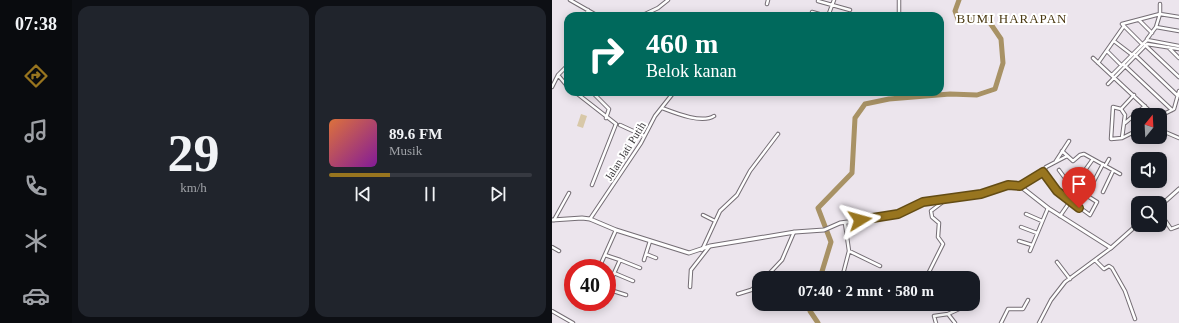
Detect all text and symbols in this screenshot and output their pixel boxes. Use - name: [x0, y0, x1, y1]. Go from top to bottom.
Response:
- district label: BUMI HARAPAN: [957, 11, 1067, 26]
- text: 07:38: [15, 14, 57, 34]
- icon: right: [580, 28, 632, 80]
- text: 460 m: [646, 28, 718, 59]
- text: Belok kanan: [646, 61, 736, 81]
- icon: directions: [22, 62, 50, 90]
- north arrow: [1131, 108, 1167, 144]
- map controls: [1131, 108, 1167, 232]
- icon: music: [22, 117, 50, 145]
- street label: Jalan Jati Putih: [602, 119, 648, 182]
- text: 29: [168, 125, 220, 182]
- text: 89.6 FM: [389, 126, 442, 142]
- text: Musik: [389, 143, 422, 158]
- button: sound: [1131, 152, 1167, 188]
- pin: [1062, 167, 1096, 208]
- icon: phone: [22, 172, 50, 200]
- icon: arrive: [1068, 173, 1090, 195]
- text: km/h: [180, 180, 207, 195]
- icon: previous: [352, 183, 374, 205]
- icon: pause: [419, 183, 441, 205]
- icon: next: [487, 183, 509, 205]
- button: search: [1131, 196, 1167, 232]
- position arrow: [839, 199, 881, 241]
- icon: climate: [22, 227, 50, 255]
- speed limit sign: 40: [564, 259, 616, 311]
- icon: car: [22, 282, 50, 310]
- text: 07:40 · 2 mnt · 580 m: [798, 283, 934, 299]

